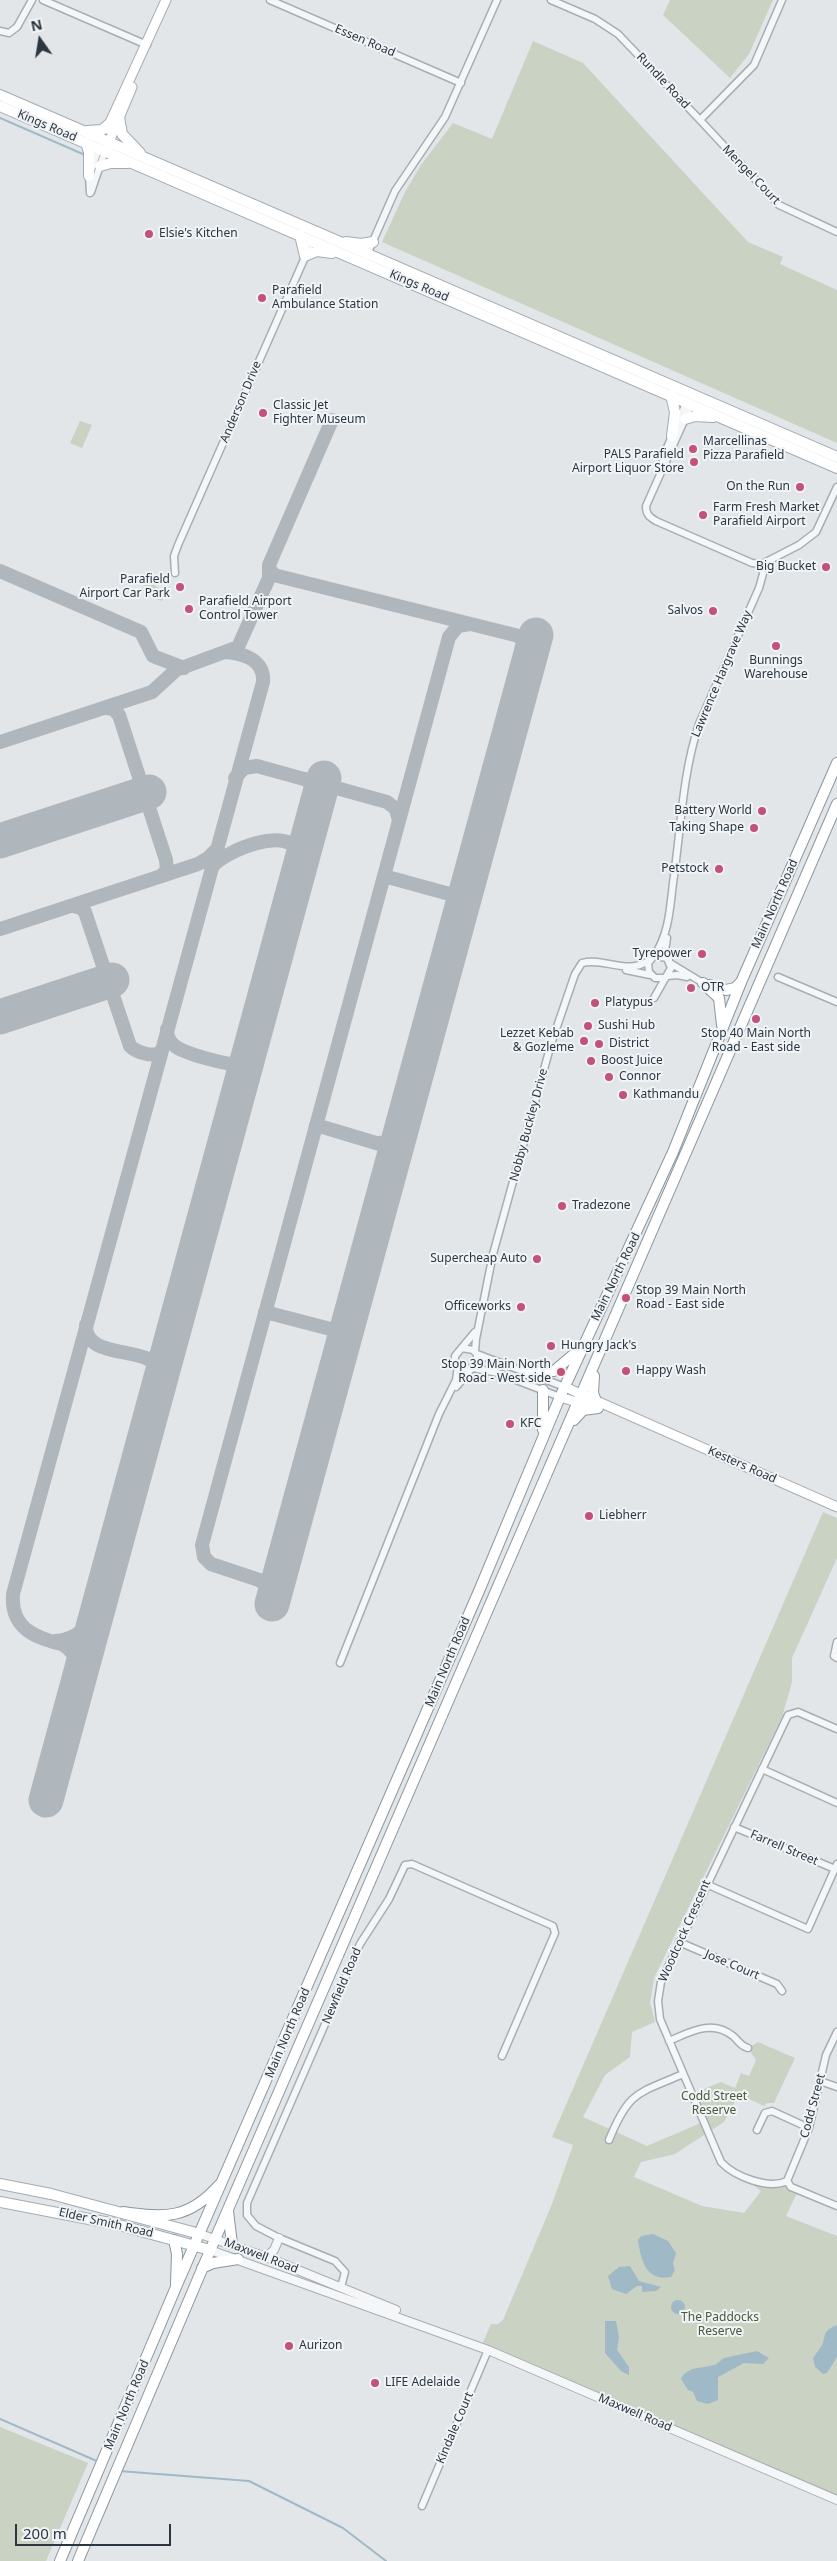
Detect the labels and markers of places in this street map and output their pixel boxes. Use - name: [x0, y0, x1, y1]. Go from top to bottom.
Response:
- place label: Elsie's Kitchen: [159, 227, 238, 241]
- marker: Elsie's Kitchen: [143, 228, 155, 240]
- place label: Parafield Ambulance Station: [272, 284, 378, 312]
- marker: Parafield Ambulance Station: [256, 292, 268, 304]
- place label: Classic Jet Fighter Museum: [273, 399, 366, 427]
- marker: Classic Jet Fighter Museum: [257, 407, 269, 419]
- place label: Marcellinas Pizza Parafield: [703, 435, 784, 463]
- marker: Marcellinas Pizza Parafield: [687, 443, 699, 455]
- place label: PALS Parafield Airport Liquor Store: [572, 448, 684, 476]
- marker: PALS Parafield Airport Liquor Store: [688, 456, 700, 468]
- place label: On the Run: [726, 480, 790, 494]
- marker: On the Run: [794, 481, 806, 493]
- place label: Farm Fresh Market Parafield Airport: [713, 501, 819, 529]
- marker: Farm Fresh Market Parafield Airport: [697, 509, 709, 521]
- place label: Big Bucket: [756, 560, 816, 574]
- marker: Big Bucket: [820, 561, 832, 573]
- place label: Parafield Airport Car Park: [79, 573, 170, 601]
- marker: Parafield Airport Car Park: [174, 581, 186, 593]
- place label: Parafield Airport Control Tower: [199, 595, 292, 623]
- marker: Parafield Airport Control Tower: [183, 603, 195, 615]
- place label: Salvos: [667, 604, 703, 618]
- marker: Salvos: [707, 605, 719, 617]
- marker: Bunnings Warehouse: [770, 640, 782, 652]
- place label: Bunnings Warehouse: [744, 654, 808, 682]
- place label: Battery World: [674, 804, 752, 818]
- marker: Battery World: [756, 805, 768, 817]
- place label: Taking Shape: [669, 821, 744, 835]
- marker: Taking Shape: [748, 822, 760, 834]
- place label: Petstock: [661, 862, 709, 876]
- marker: Petstock: [713, 863, 725, 875]
- place label: Tyrepower: [632, 947, 692, 961]
- marker: Tyrepower: [696, 948, 708, 960]
- place label: OTR: [701, 981, 724, 995]
- marker: OTR: [685, 982, 697, 994]
- place label: Platypus: [605, 996, 653, 1010]
- marker: Platypus: [589, 997, 601, 1009]
- marker: Stop 40 Main North Road - East side: [750, 1013, 762, 1025]
- place label: Sushi Hub: [598, 1019, 655, 1033]
- marker: Sushi Hub: [582, 1020, 594, 1032]
- place label: Lezzet Kebab & Gozleme: [500, 1027, 574, 1055]
- place label: Stop 40 Main North Road - East side: [701, 1027, 811, 1055]
- marker: Lezzet Kebab & Gozleme: [578, 1035, 590, 1047]
- place label: District: [609, 1037, 649, 1051]
- marker: District: [593, 1038, 605, 1050]
- place label: Boost Juice: [601, 1054, 663, 1068]
- marker: Boost Juice: [585, 1055, 597, 1067]
- place label: Connor: [619, 1070, 661, 1084]
- marker: Connor: [603, 1071, 615, 1083]
- place label: Kathmandu: [633, 1088, 699, 1102]
- marker: Kathmandu: [617, 1089, 629, 1101]
- place label: Tradezone: [572, 1199, 631, 1213]
- marker: Tradezone: [556, 1200, 568, 1212]
- place label: Supercheap Auto: [430, 1252, 527, 1266]
- marker: Supercheap Auto: [531, 1253, 543, 1265]
- place label: Stop 39 Main North Road - East side: [636, 1284, 746, 1312]
- marker: Stop 39 Main North Road - East side: [620, 1292, 632, 1304]
- place label: Officeworks: [444, 1300, 511, 1314]
- marker: Officeworks: [515, 1301, 527, 1313]
- place label: Hungry Jack's: [561, 1339, 637, 1353]
- marker: Hungry Jack's: [545, 1340, 557, 1352]
- place label: Stop 39 Main North Road - West side: [441, 1358, 551, 1386]
- place label: Happy Wash: [636, 1364, 706, 1378]
- marker: Happy Wash: [620, 1365, 632, 1377]
- marker: Stop 39 Main North Road - West side: [555, 1366, 567, 1378]
- place label: KFC: [520, 1417, 541, 1431]
- marker: KFC: [504, 1418, 516, 1430]
- place label: Liebherr: [599, 1509, 647, 1523]
- marker: Liebherr: [583, 1510, 595, 1522]
- place label: Aurizon: [299, 2339, 342, 2353]
- marker: Aurizon: [283, 2340, 295, 2352]
- place label: LIFE Adelaide: [385, 2376, 460, 2390]
- marker: LIFE Adelaide: [369, 2377, 381, 2389]

